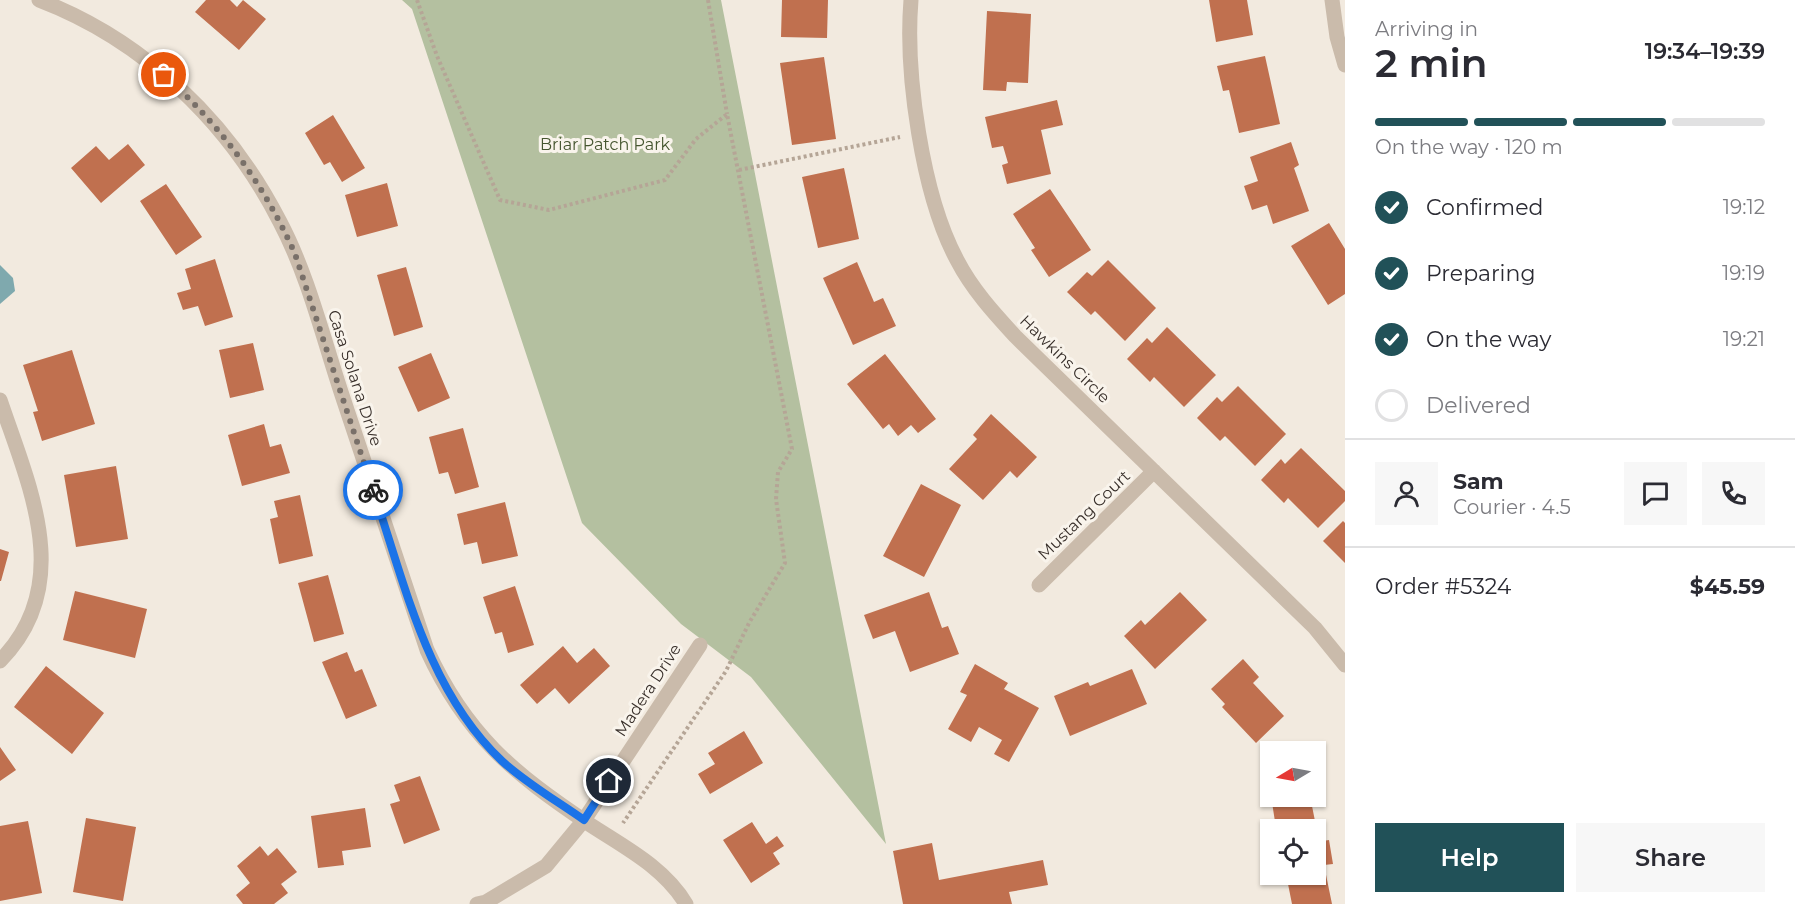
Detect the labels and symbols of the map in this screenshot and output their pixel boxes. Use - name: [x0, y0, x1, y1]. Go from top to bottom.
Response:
- pin: [138, 49, 189, 100]
- park label: Briar Patch Park: [540, 135, 670, 154]
- street label: Casa Solana Drive: [324, 308, 386, 448]
- street label: Hawkins Circle: [1016, 311, 1114, 407]
- courier: [343, 460, 403, 520]
- street label: Mustang Court: [1034, 466, 1134, 564]
- street label: Madera Drive: [611, 640, 685, 740]
- north arrow: [1260, 741, 1326, 807]
- pin: [583, 755, 634, 806]

